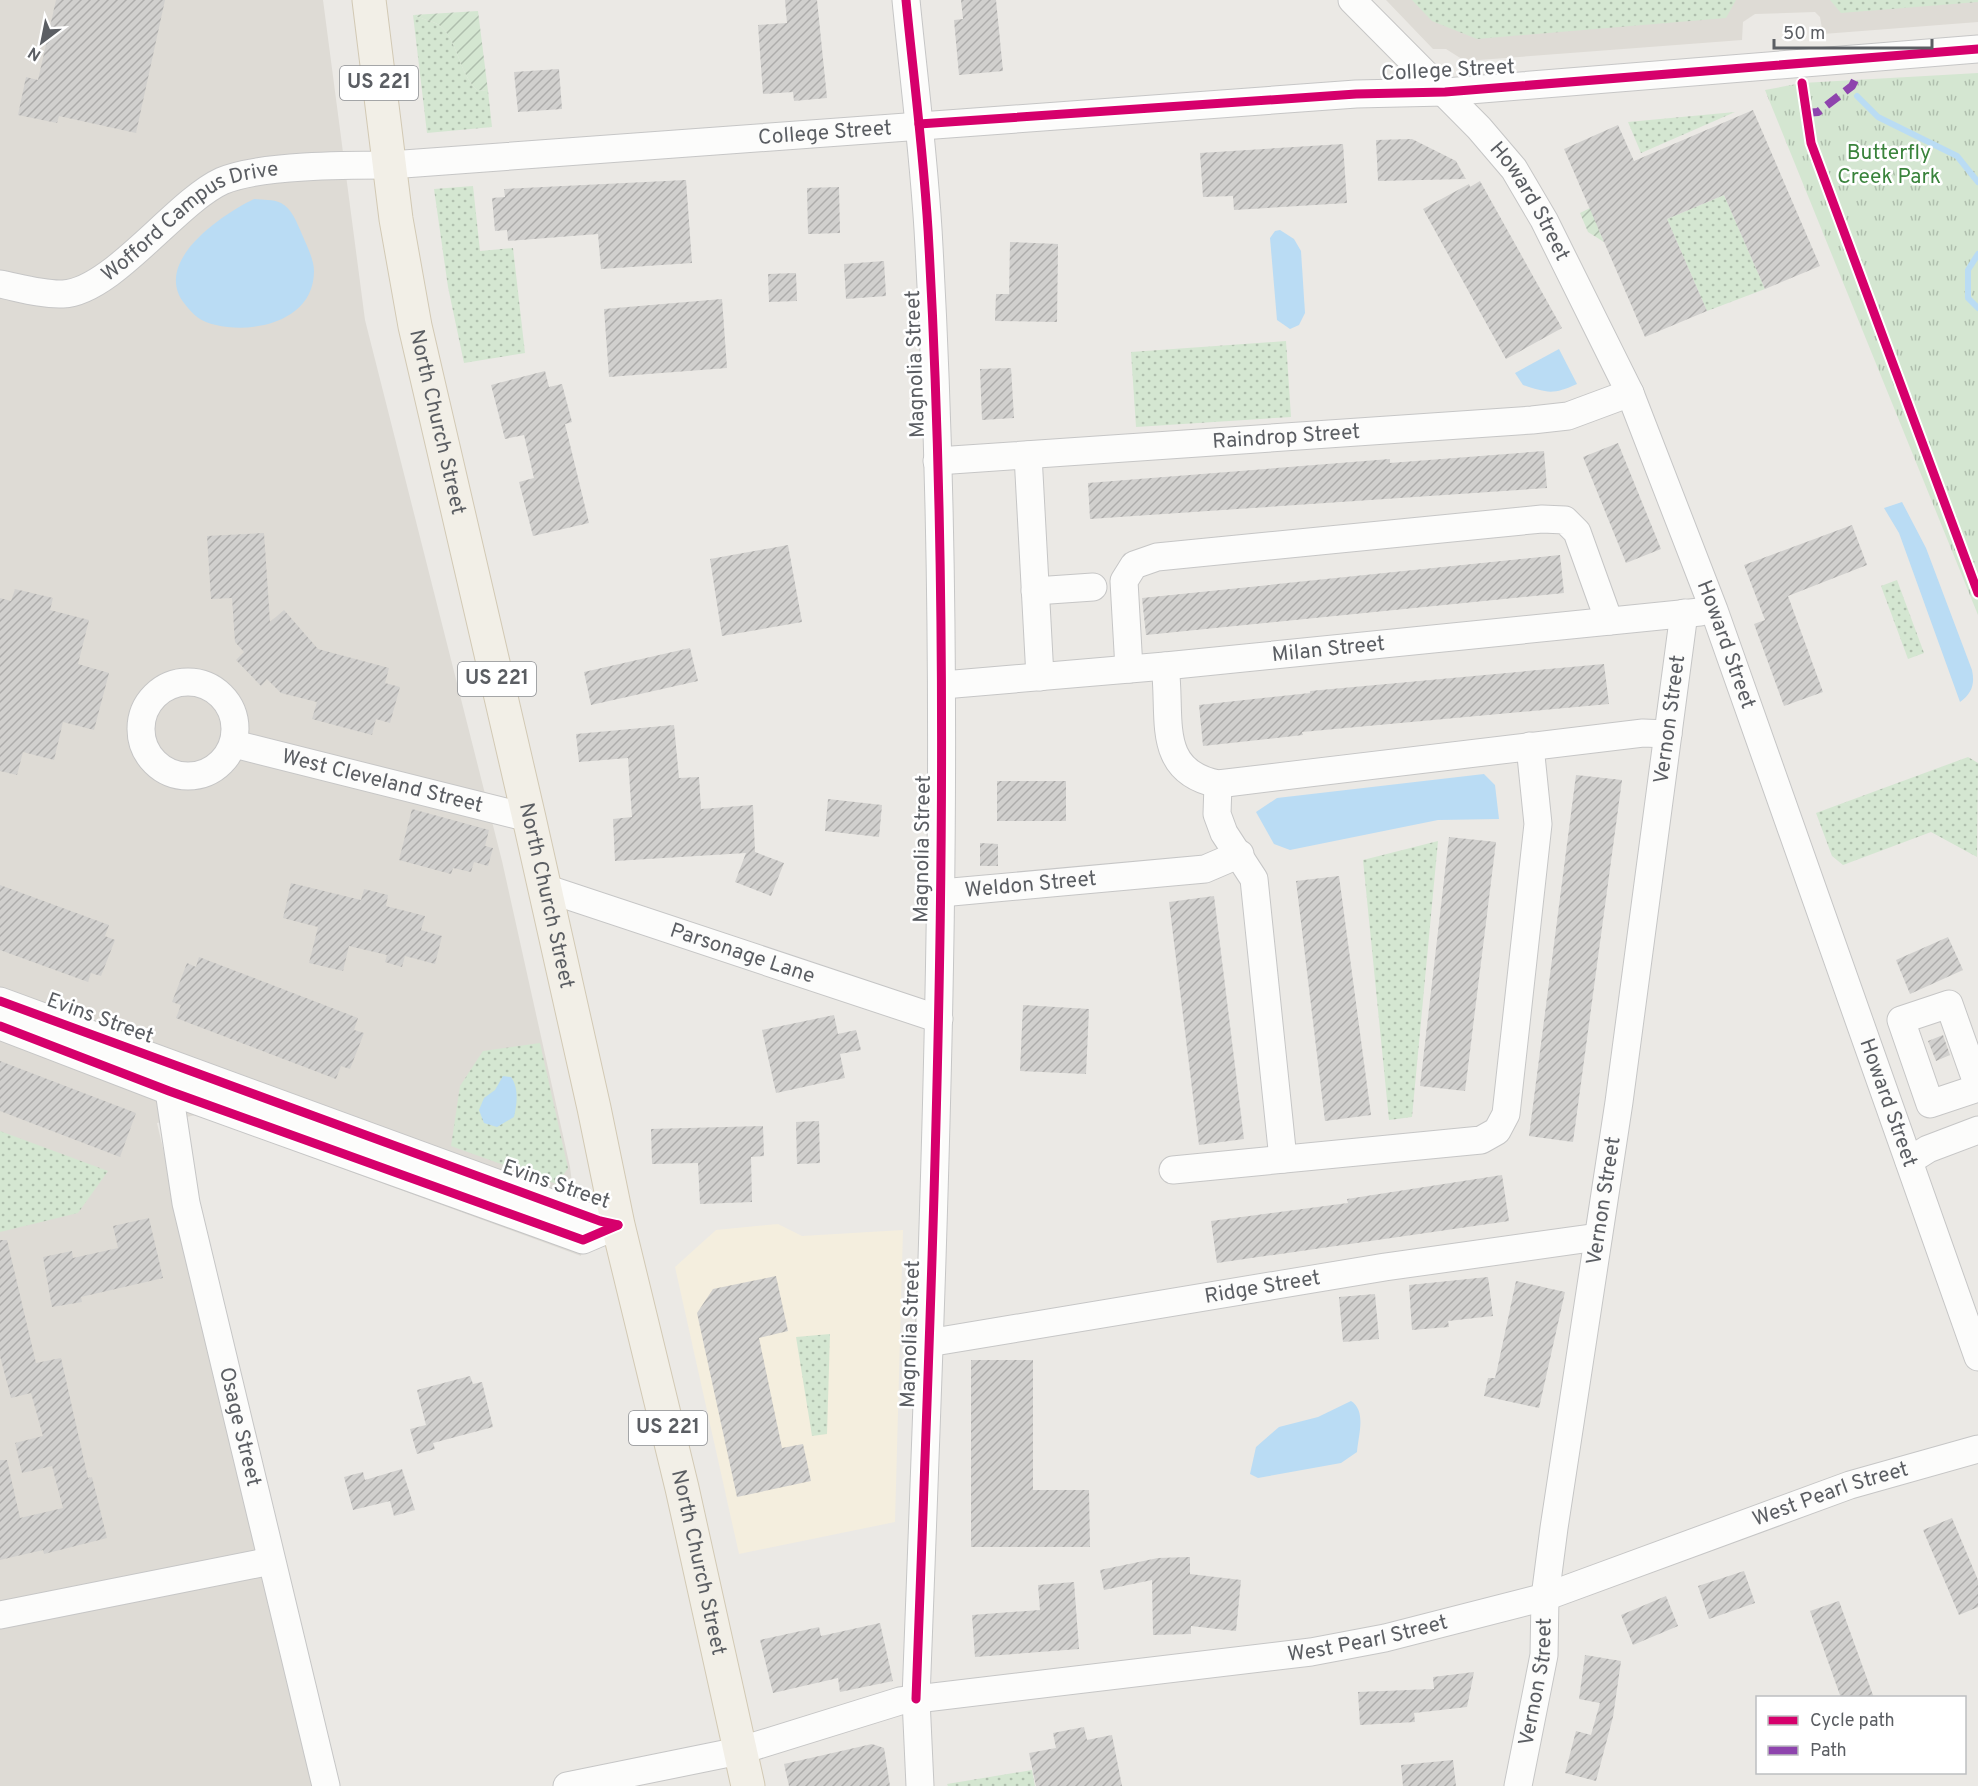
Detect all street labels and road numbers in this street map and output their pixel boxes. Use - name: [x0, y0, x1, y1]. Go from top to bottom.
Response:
- street label: College Street: [1380, 54, 1516, 88]
- road number: US 221: [340, 66, 418, 100]
- street label: College Street: [757, 115, 893, 151]
- street label: Howard Street: [1483, 136, 1576, 265]
- street label: Wofford Campus Drive: [96, 156, 280, 288]
- street label: Magnolia Street: [900, 290, 932, 438]
- street label: North Church Street: [403, 327, 472, 517]
- street label: Raindrop Street: [1211, 418, 1361, 455]
- street label: Howard Street: [1690, 577, 1761, 713]
- street label: Milan Street: [1270, 630, 1386, 669]
- street label: Vernon Street: [1648, 653, 1692, 786]
- road number: US 221: [458, 662, 536, 696]
- street label: West Cleveland Street: [279, 743, 486, 819]
- street label: Magnolia Street: [908, 775, 938, 923]
- street label: North Church Street: [512, 800, 580, 991]
- street label: Weldon Street: [964, 865, 1098, 904]
- street label: Parsonage Lane: [666, 917, 818, 990]
- street label: Evins Street: [43, 987, 157, 1051]
- street label: Howard Street: [1853, 1035, 1923, 1171]
- street label: Vernon Street: [1581, 1135, 1627, 1267]
- street label: Evins Street: [499, 1154, 613, 1216]
- street label: Magnolia Street: [895, 1260, 927, 1408]
- street label: Ridge Street: [1203, 1264, 1322, 1310]
- street label: Osage Street: [212, 1365, 267, 1489]
- road number: US 221: [629, 1411, 707, 1445]
- street label: West Pearl Street: [1749, 1456, 1912, 1533]
- street label: North Church Street: [665, 1467, 732, 1658]
- street label: West Pearl Street: [1286, 1609, 1451, 1668]
- street label: Vernon Street: [1513, 1617, 1558, 1748]

